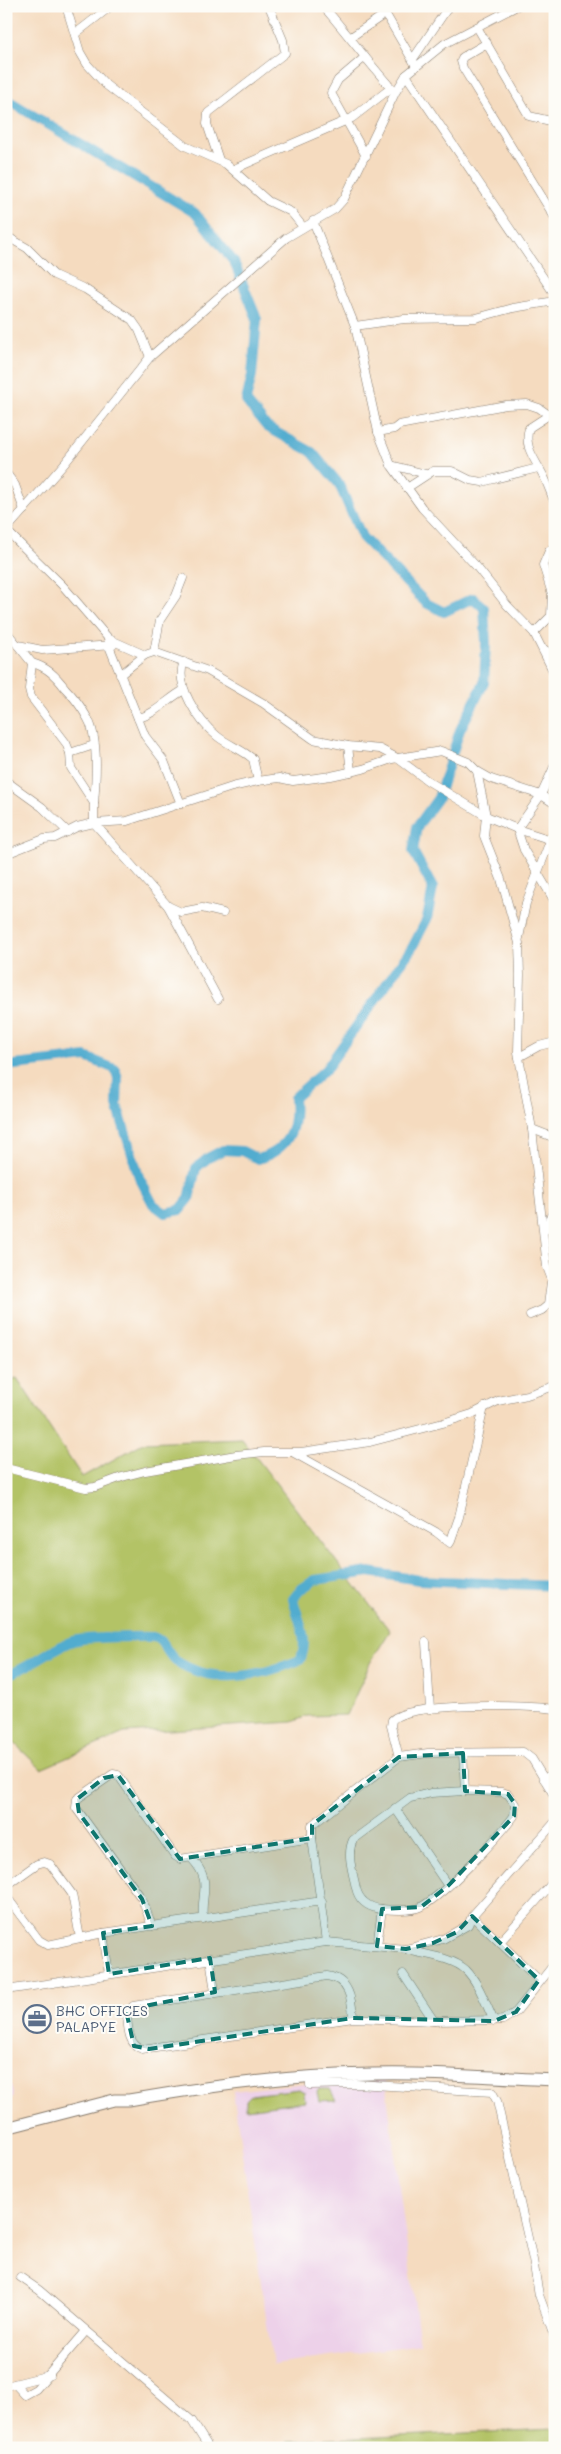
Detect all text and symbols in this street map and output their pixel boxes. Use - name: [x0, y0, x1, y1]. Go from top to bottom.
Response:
- place label: BHC OFFICES PALAPYE: [56, 2001, 148, 2036]
- office icon: BHC OFFICES PALAPYE: [22, 2004, 52, 2034]

